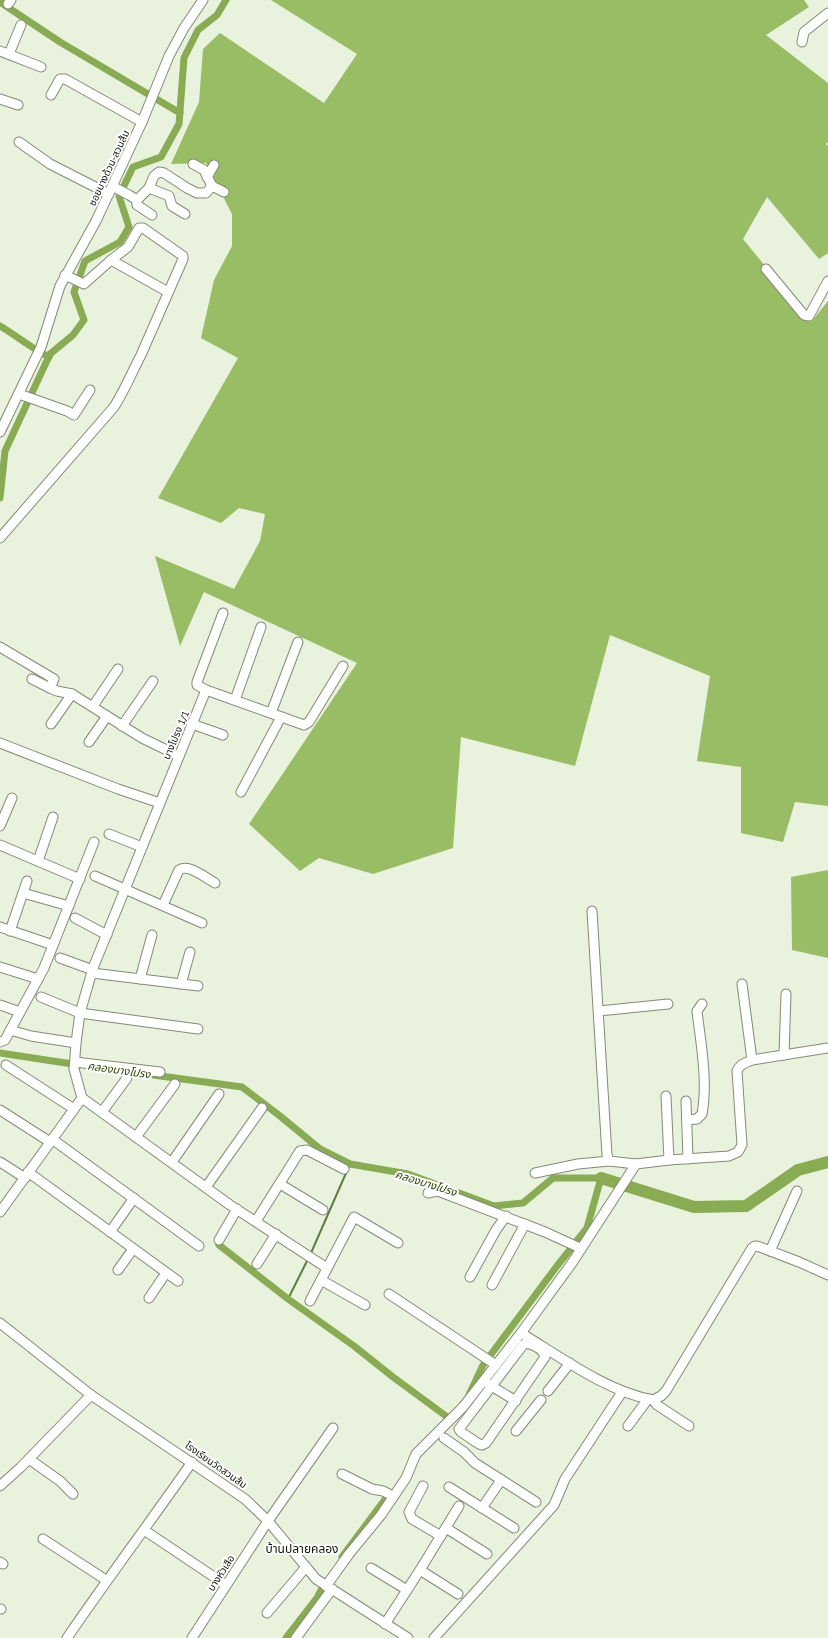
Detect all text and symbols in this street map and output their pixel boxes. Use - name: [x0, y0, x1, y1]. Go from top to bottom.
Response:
- street label: ซอยบางด้วน-สวนส้ม: [86, 128, 132, 208]
- street label: บางโปรง 1/1: [160, 709, 192, 761]
- water label: คลองบางโปรง: [87, 1059, 152, 1081]
- water label: คลองบางโปรง: [394, 1167, 459, 1199]
- street label: โรงเรียนวัดสวนส้ม: [182, 1439, 250, 1491]
- district label: บ้านปลายคลอง: [265, 1541, 339, 1556]
- street label: บางหัวเสือ: [204, 1552, 238, 1594]

